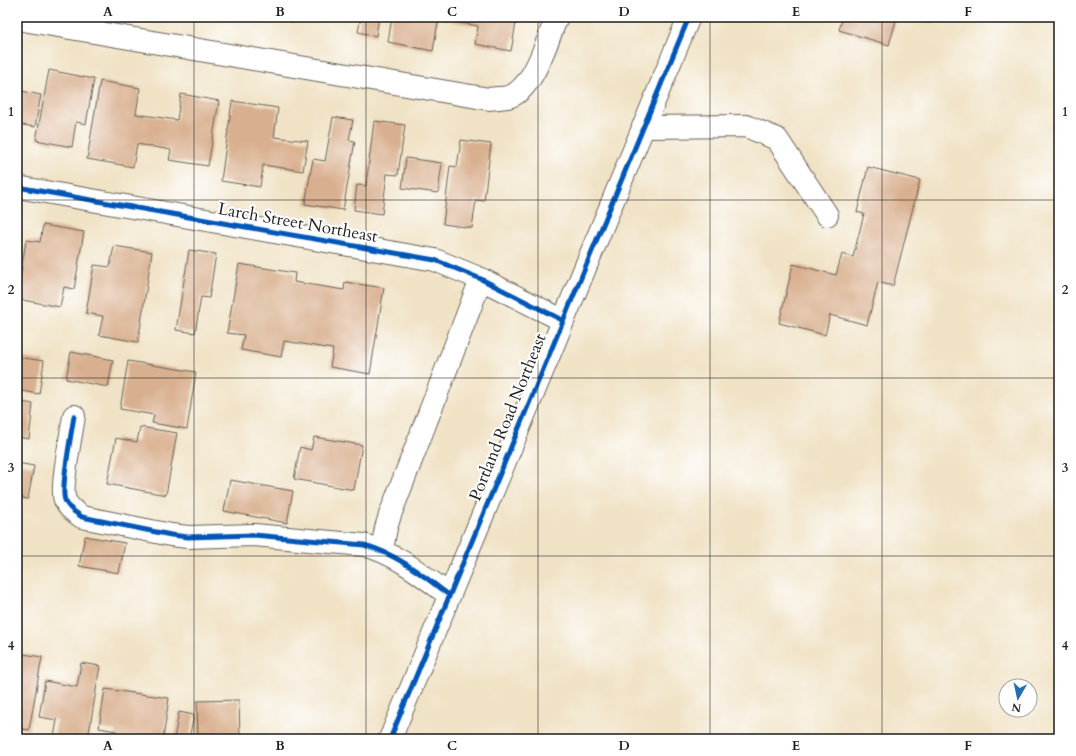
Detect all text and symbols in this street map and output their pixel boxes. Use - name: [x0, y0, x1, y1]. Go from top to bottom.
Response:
- text: A: [103, 3, 113, 21]
- text: B: [275, 3, 285, 21]
- text: C: [447, 3, 457, 21]
- text: D: [618, 3, 630, 21]
- text: E: [792, 3, 800, 21]
- text: F: [964, 3, 972, 21]
- text: 1: [8, 103, 14, 121]
- text: 1: [1062, 103, 1068, 121]
- street label: Larch Street Northeast: [216, 197, 380, 248]
- text: 2: [8, 281, 15, 299]
- text: 2: [1062, 281, 1069, 299]
- street label: Portland Road Northeast: [463, 330, 552, 504]
- text: 3: [8, 459, 15, 477]
- text: 3: [1062, 459, 1069, 477]
- text: 4: [8, 637, 15, 655]
- text: 4: [1062, 637, 1069, 655]
- north arrow: [998, 678, 1038, 718]
- text: N: [1010, 699, 1022, 716]
- text: A: [103, 737, 113, 755]
- text: B: [275, 737, 285, 755]
- text: C: [447, 737, 457, 755]
- text: D: [618, 737, 630, 755]
- text: E: [792, 737, 800, 755]
- text: F: [964, 737, 972, 755]

